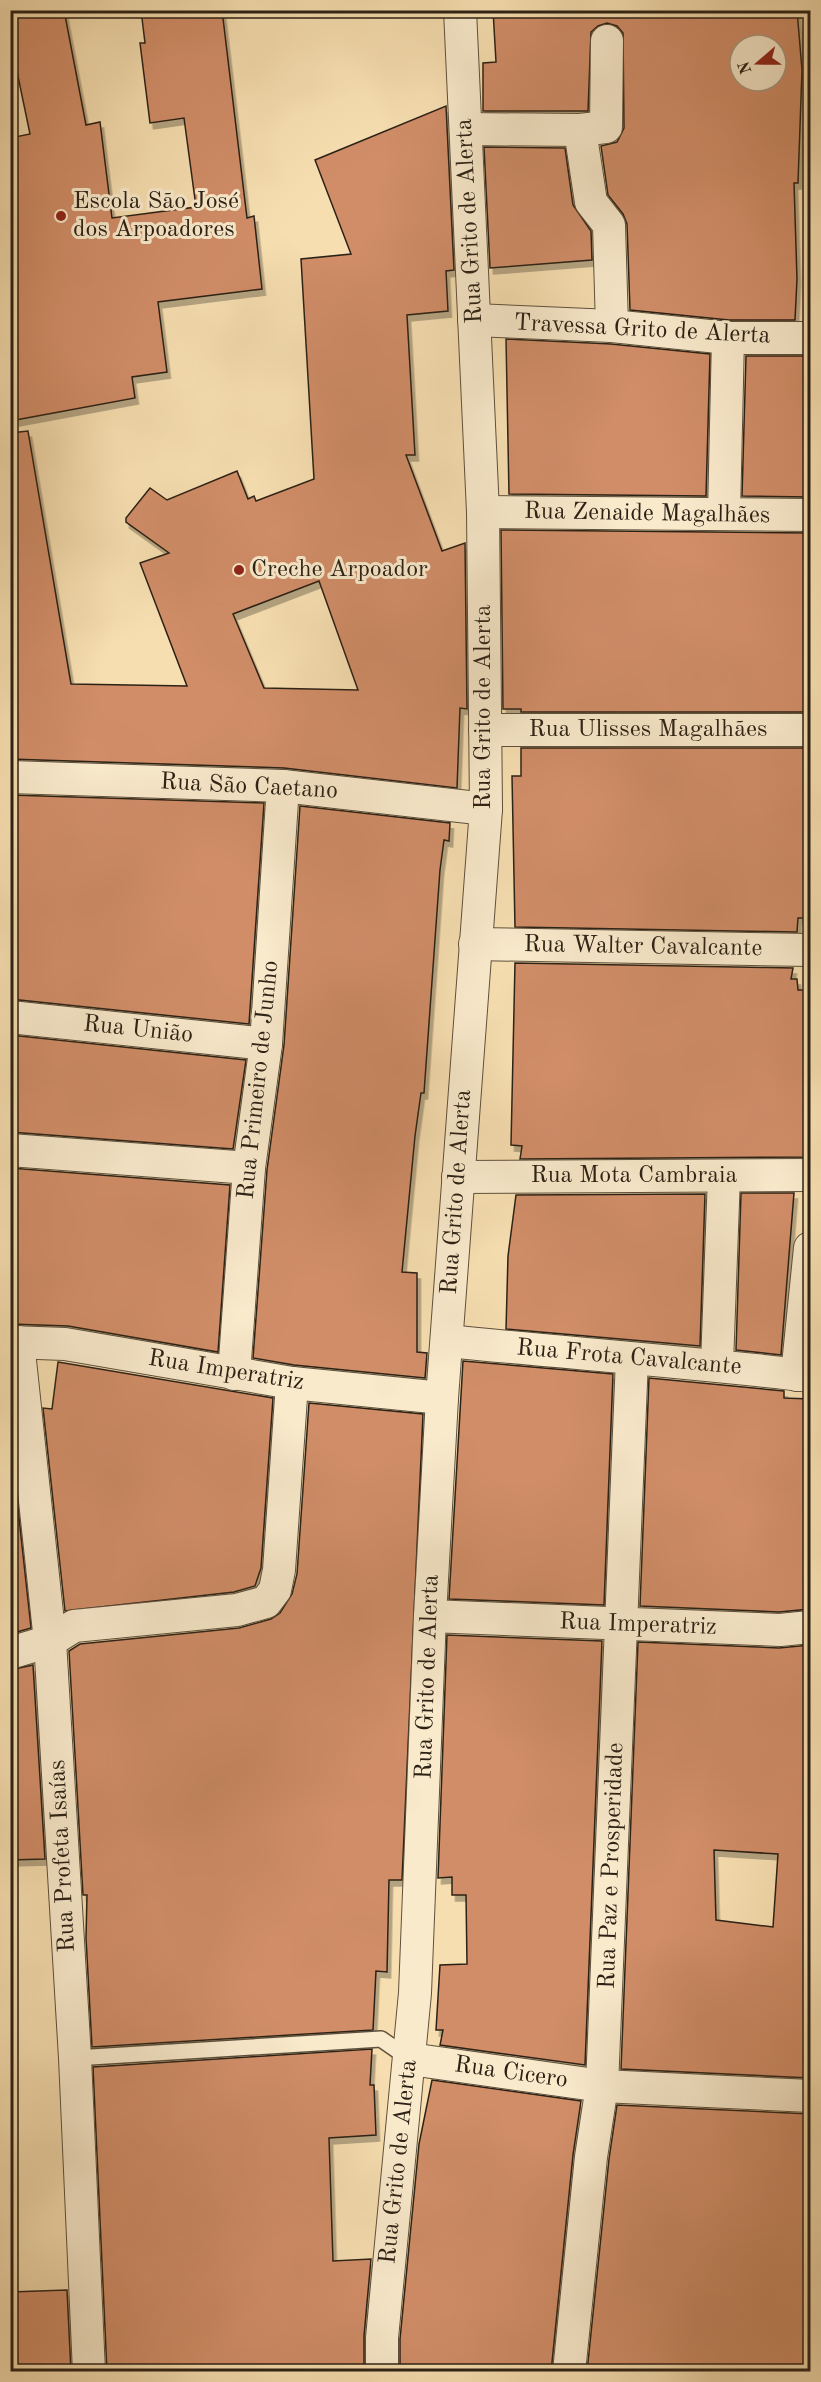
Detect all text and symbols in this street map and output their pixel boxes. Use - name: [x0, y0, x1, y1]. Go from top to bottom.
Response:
- north arrow: [728, 33, 788, 93]
- text: N: [736, 58, 755, 76]
- street label: Rua Grito de Alerta: [453, 118, 487, 324]
- place label: Escola São José dos Arpoadores: [73, 190, 239, 242]
- marker: Escola São José dos Arpoadores: [54, 209, 68, 223]
- street label: Travessa Grito de Alerta: [513, 311, 771, 349]
- street label: Rua Zenaide Magalhães: [524, 500, 770, 528]
- place label: Creche Arpoador: [251, 558, 428, 582]
- marker: Creche Arpoador: [232, 563, 246, 577]
- street label: Rua Grito de Alerta: [472, 604, 496, 810]
- street label: Rua Ulisses Magalhães: [529, 718, 767, 742]
- street label: Rua São Caetano: [159, 770, 339, 804]
- street label: Rua Walter Cavalcante: [523, 933, 763, 961]
- street label: Rua Primeiro de Junho: [235, 959, 283, 1201]
- street label: Rua União: [82, 1012, 194, 1048]
- street label: Rua Grito de Alerta: [438, 1089, 476, 1295]
- street label: Rua Mota Cambraia: [531, 1164, 738, 1188]
- street label: Rua Frota Cavalcante: [516, 1336, 742, 1380]
- street label: Rua Imperatriz: [146, 1347, 306, 1395]
- street label: Rua Grito de Alerta: [412, 1574, 444, 1780]
- street label: Rua Imperatriz: [559, 1610, 717, 1640]
- street label: Rua Paz e Prosperidade: [596, 1742, 628, 1990]
- street label: Rua Profeta Isaías: [46, 1759, 80, 1953]
- street label: Rua Cicero: [453, 2053, 569, 2093]
- street label: Rua Grito de Alerta: [376, 2058, 422, 2265]

